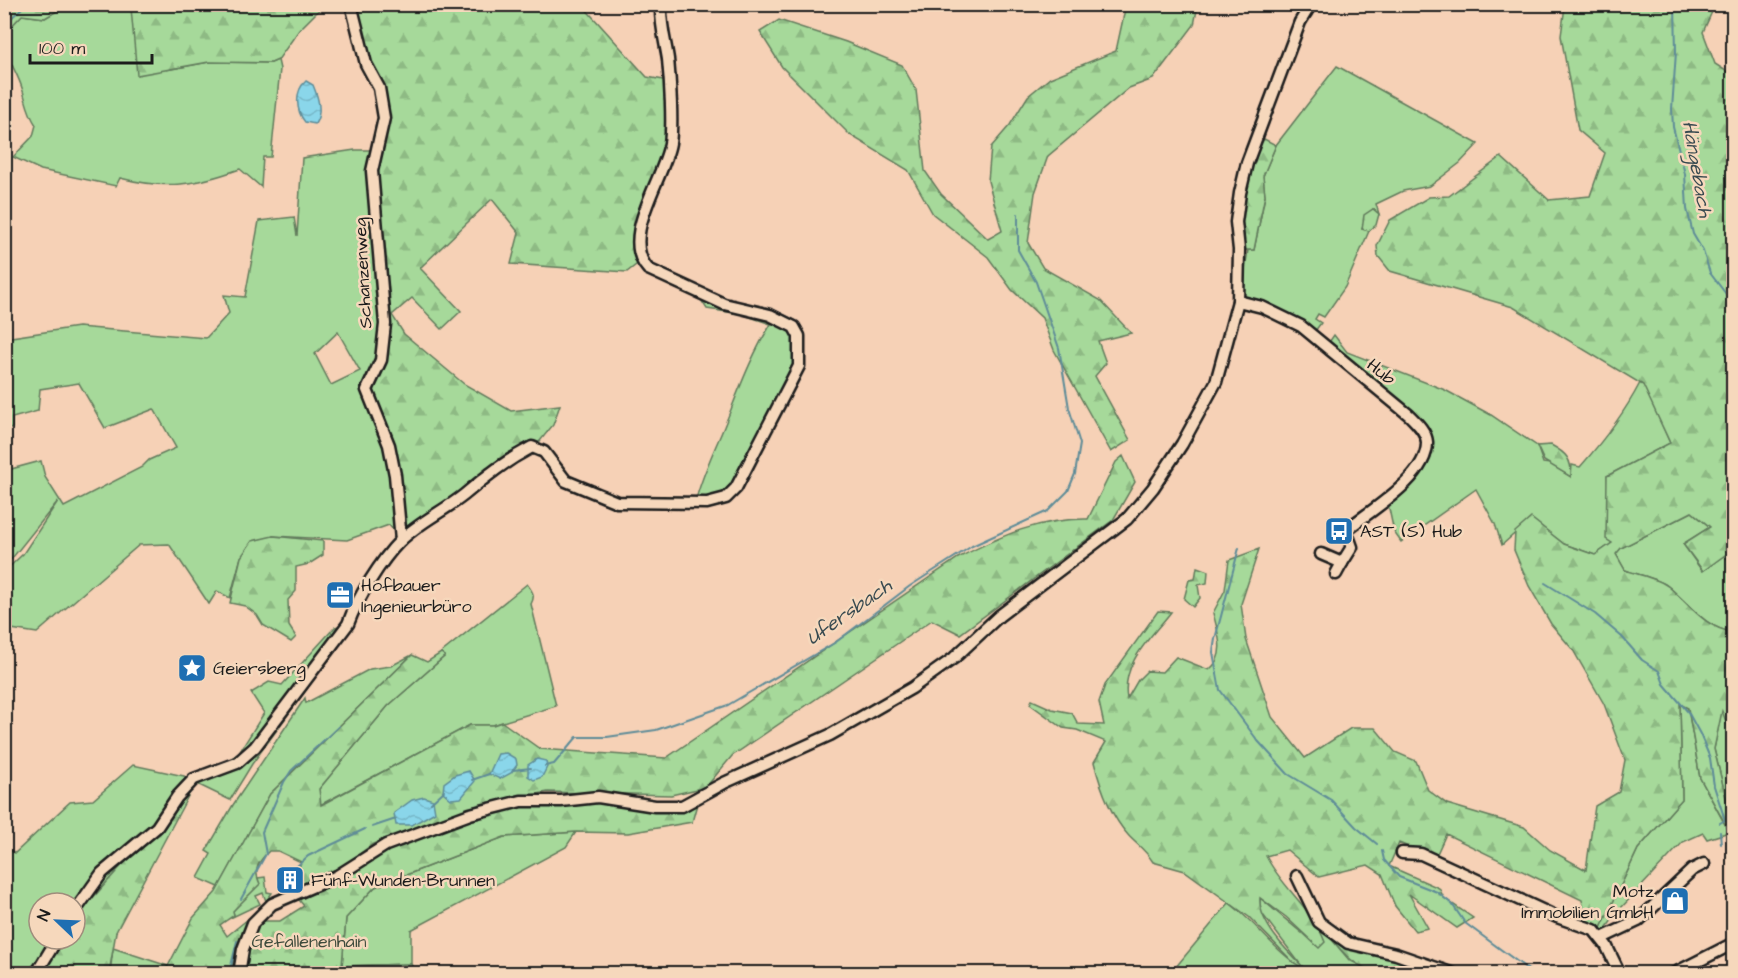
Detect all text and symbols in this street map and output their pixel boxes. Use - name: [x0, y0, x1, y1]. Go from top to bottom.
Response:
- scale bar: [30, 27, 152, 65]
- text: 100 m: [39, 36, 85, 61]
- water label: Hängebach: [1674, 119, 1719, 221]
- street label: Schanzenweg: [348, 217, 379, 329]
- street label: Hub: [1361, 353, 1401, 391]
- bus stop icon: AST (S) Hub: [1323, 515, 1355, 547]
- place label: AST (S) Hub: [1360, 519, 1462, 544]
- water label: Ufersbach: [800, 572, 898, 652]
- place label: Hofbauer Ingenieurbüro: [361, 573, 472, 620]
- office icon: Hofbauer Ingenieurbüro: [324, 579, 356, 611]
- place icon: Geiersberg: [176, 652, 208, 684]
- place label: Geiersberg: [213, 656, 306, 682]
- building icon: Fünf-Wunden-Brunnen: [274, 864, 306, 896]
- place label: Fünf-Wunden-Brunnen: [311, 868, 495, 893]
- place label: Motz Immobilien GmbH: [1521, 879, 1654, 925]
- shop icon: Motz Immobilien GmbH: [1659, 885, 1691, 917]
- north arrow: [27, 891, 87, 951]
- text: N: [32, 907, 56, 924]
- park label: Gefallenenhain: [252, 929, 366, 954]

